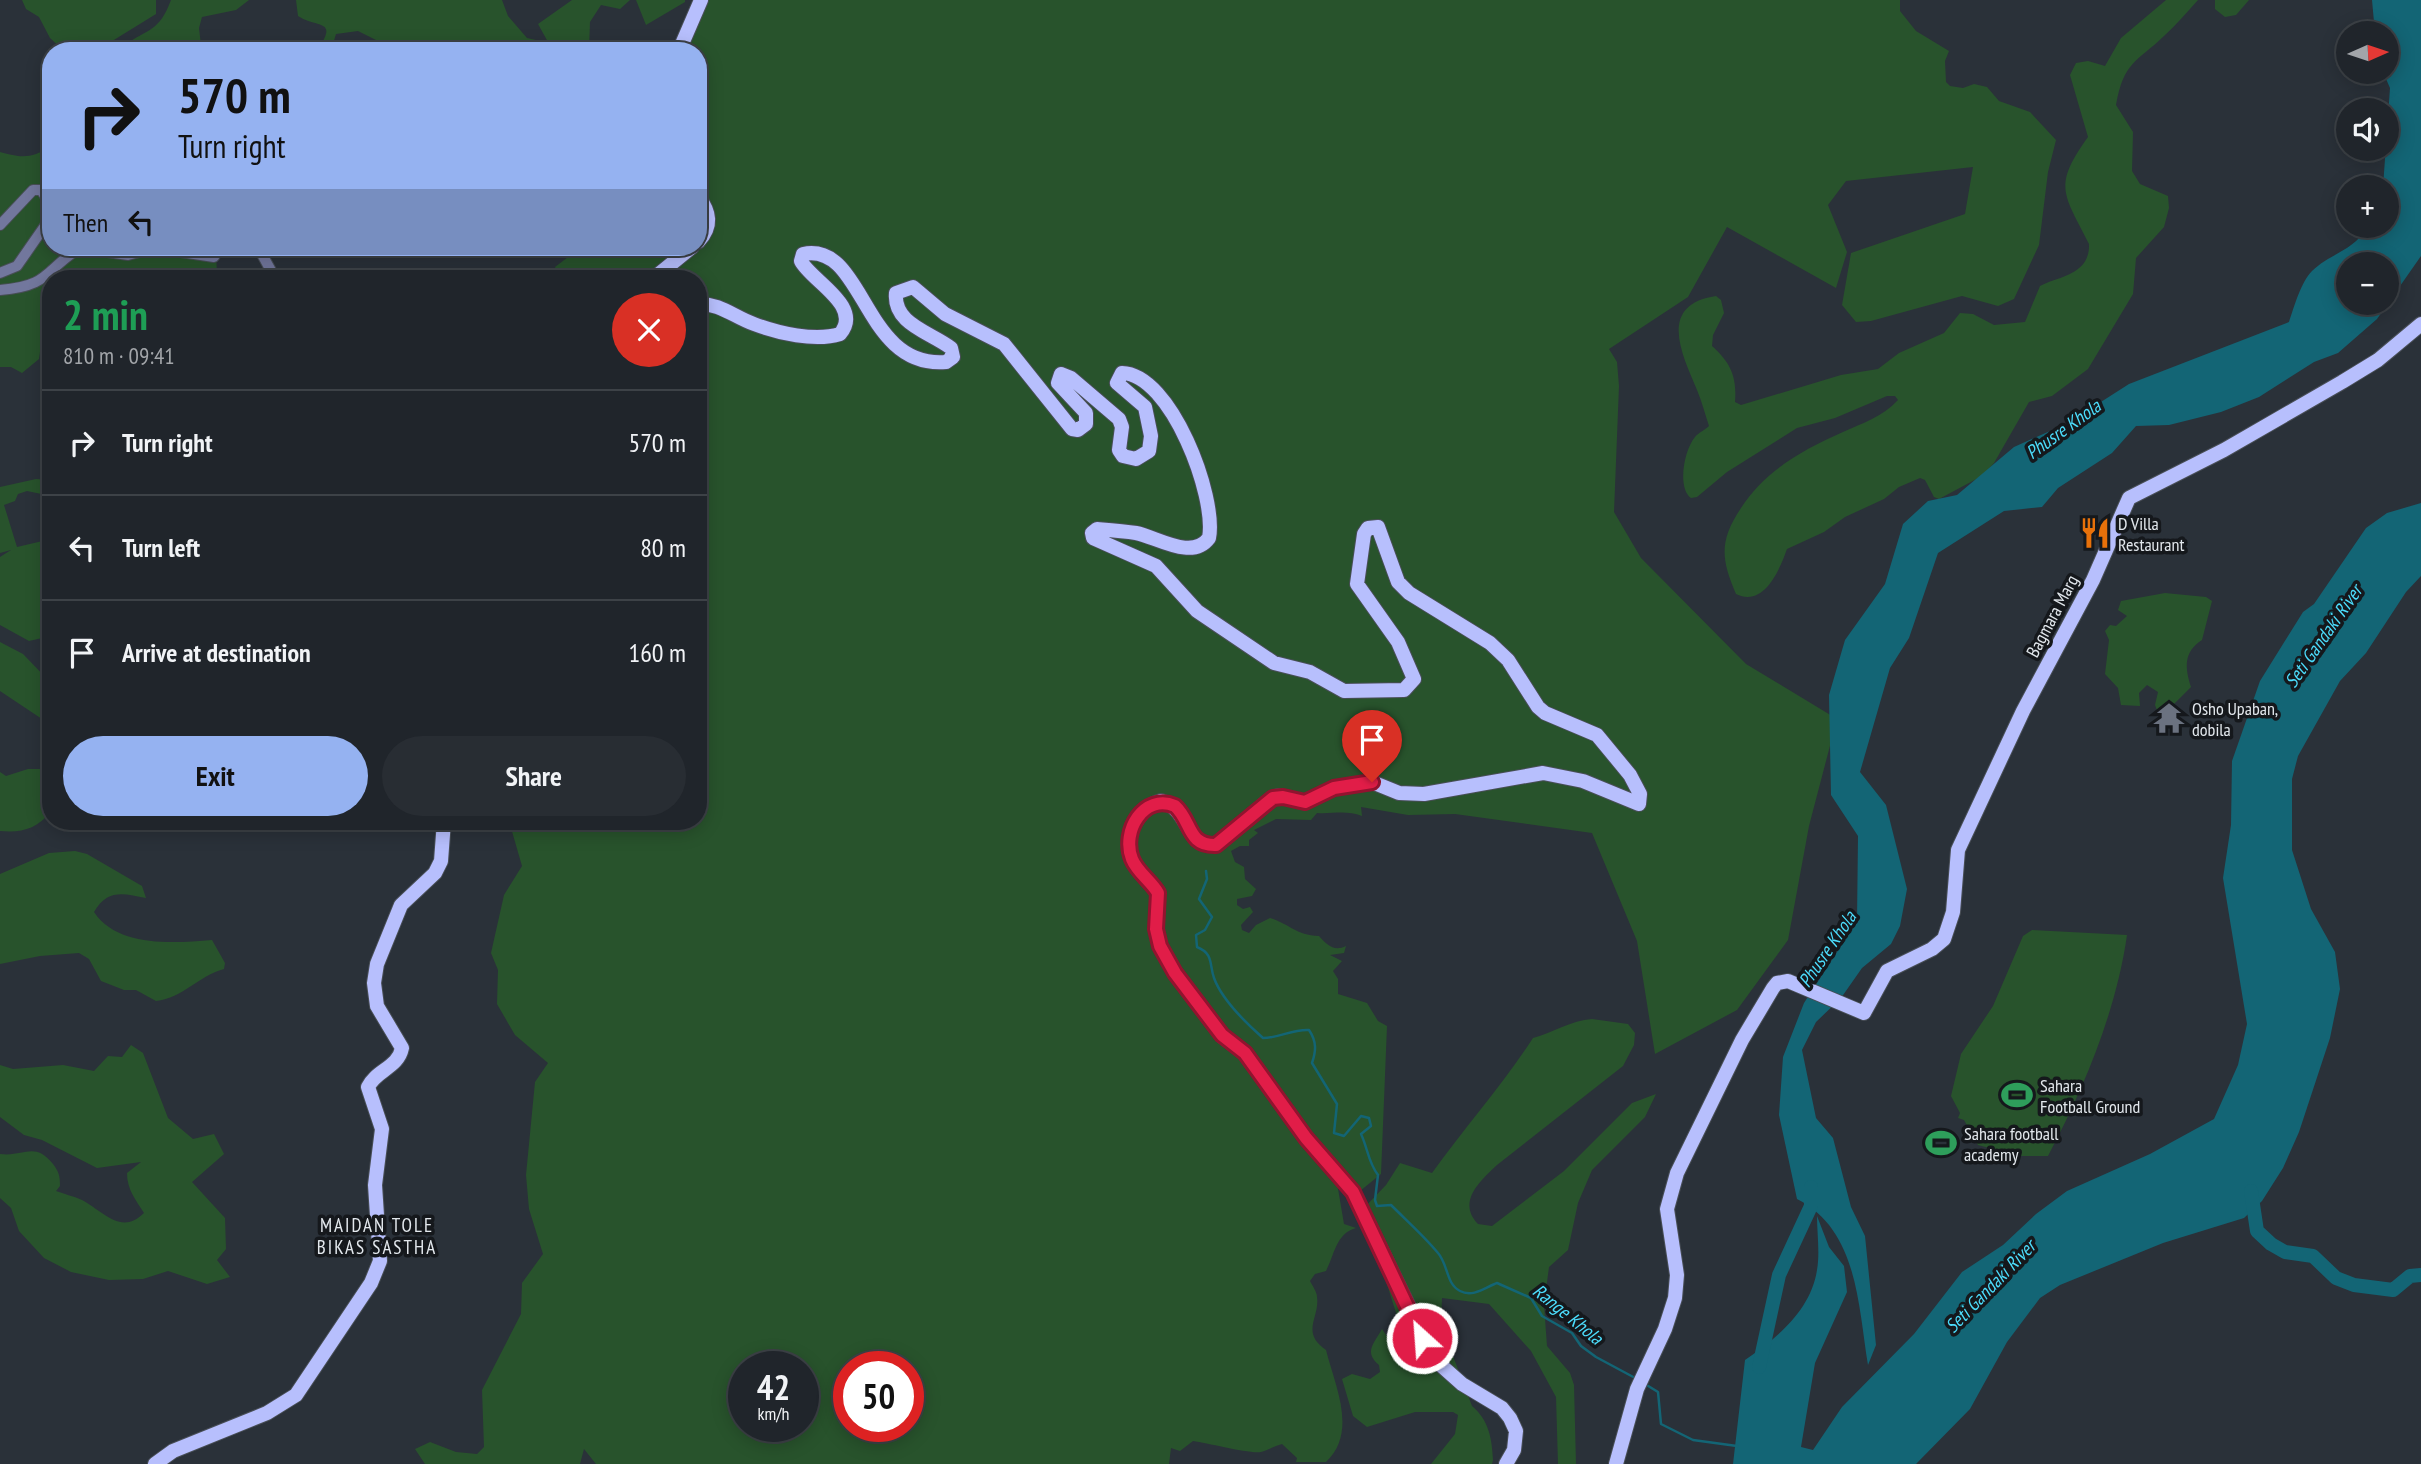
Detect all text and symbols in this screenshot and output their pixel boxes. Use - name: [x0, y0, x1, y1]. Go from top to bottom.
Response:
- north arrow: [2336, 21, 2399, 84]
- map controls: [2336, 21, 2399, 315]
- text: 570 m: [178, 63, 291, 127]
- icon: right: [63, 70, 154, 161]
- button: sound: [2336, 98, 2399, 161]
- text: Turn right: [178, 125, 286, 167]
- button: +: [2336, 175, 2399, 238]
- icon: left: [122, 203, 160, 241]
- text: Then: [63, 206, 108, 239]
- button: −: [2336, 252, 2399, 315]
- text: 2 min: [63, 287, 148, 342]
- button: close: [612, 293, 686, 367]
- text: 810 m · 09:41: [63, 341, 175, 370]
- water label: Phusre Khola: [2021, 393, 2106, 464]
- icon: right: [63, 424, 101, 462]
- text: Turn right: [122, 426, 213, 459]
- text: 570 m: [628, 426, 686, 459]
- place label: D Villa Restaurant: [2118, 512, 2184, 556]
- restaurant icon: D Villa Restaurant: [2078, 516, 2112, 550]
- icon: left: [63, 529, 101, 567]
- text: Turn left: [122, 531, 200, 564]
- text: 80 m: [640, 531, 686, 564]
- street label: Bagmara Marg: [2021, 571, 2083, 661]
- water label: Seti Gandaki River: [2279, 578, 2369, 692]
- icon: arrive: [63, 634, 101, 672]
- text: Arrive at destination: [122, 636, 311, 669]
- text: 160 m: [628, 636, 686, 669]
- place label: Osho Upaban, dobila: [2192, 697, 2278, 741]
- temple icon: Osho Upaban, dobila: [2152, 701, 2186, 735]
- pin: [1342, 710, 1402, 782]
- icon: arrive: [1353, 721, 1391, 759]
- button: Exit: [63, 736, 368, 816]
- button: Share: [382, 736, 686, 816]
- water label: Phusre Khola: [1793, 905, 1862, 992]
- place label: Sahara Football Ground: [2040, 1074, 2140, 1118]
- sports icon: Sahara Football Ground: [2000, 1078, 2034, 1112]
- place label: Sahara football academy: [1964, 1122, 2059, 1166]
- sports icon: Sahara football academy: [1924, 1126, 1958, 1160]
- district label: MAIDAN TOLE BIKAS SASTHA: [317, 1213, 437, 1259]
- water label: Seti Gandaki River: [1940, 1233, 2042, 1337]
- water label: Range Khola: [1528, 1279, 1609, 1350]
- position arrow: [1385, 1301, 1459, 1375]
- speed limit sign: 50: [833, 1351, 924, 1442]
- text: 42: [757, 1364, 790, 1410]
- text: km/h: [758, 1402, 789, 1425]

